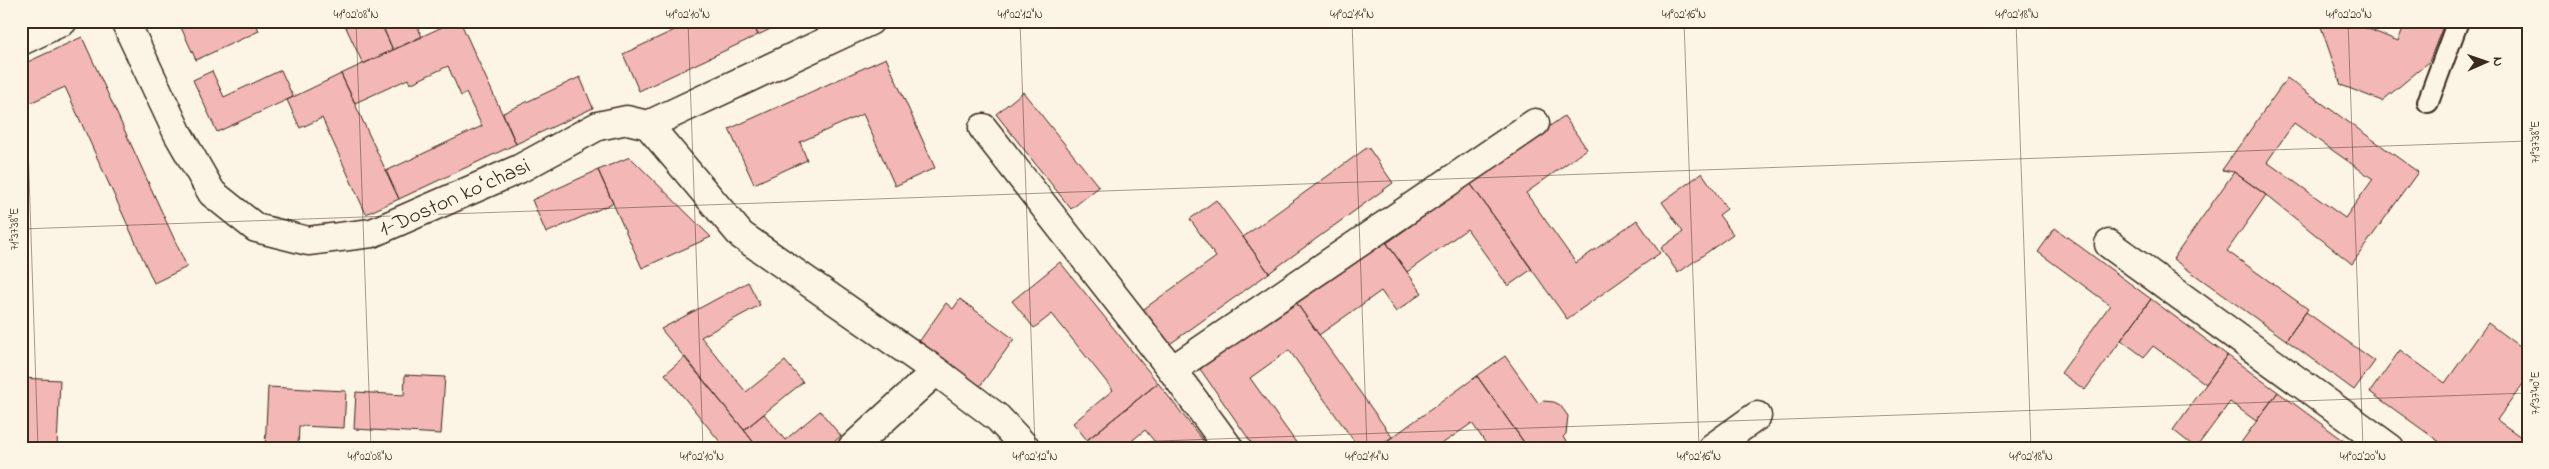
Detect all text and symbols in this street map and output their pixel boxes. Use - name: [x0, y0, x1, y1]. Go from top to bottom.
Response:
- text: 41°02'08"N: [334, 6, 378, 24]
- text: 41°02'10"N: [666, 6, 710, 24]
- text: 41°02'12"N: [997, 6, 1043, 24]
- text: 41°02'14"N: [1330, 6, 1374, 24]
- text: 41°02'16"N: [1662, 6, 1706, 24]
- text: 41°02'18"N: [1995, 6, 2039, 24]
- text: 41°02'20"N: [2326, 6, 2372, 24]
- north arrow: [2462, 38, 2512, 88]
- text: N: [2487, 57, 2508, 67]
- text: 71°37'38"E: [2527, 121, 2545, 163]
- street label: 1-Doston koʻchasi: [375, 151, 536, 246]
- text: 71°37'38"E: [6, 208, 24, 250]
- text: 71°37'40"E: [2527, 371, 2545, 415]
- text: 41°02'08"N: [348, 448, 392, 466]
- text: 41°02'10"N: [680, 448, 724, 466]
- text: 41°02'12"N: [1012, 448, 1058, 466]
- text: 41°02'14"N: [1345, 448, 1389, 466]
- text: 41°02'16"N: [1677, 448, 1721, 466]
- text: 41°02'18"N: [2009, 448, 2053, 466]
- text: 41°02'20"N: [2340, 448, 2386, 466]

